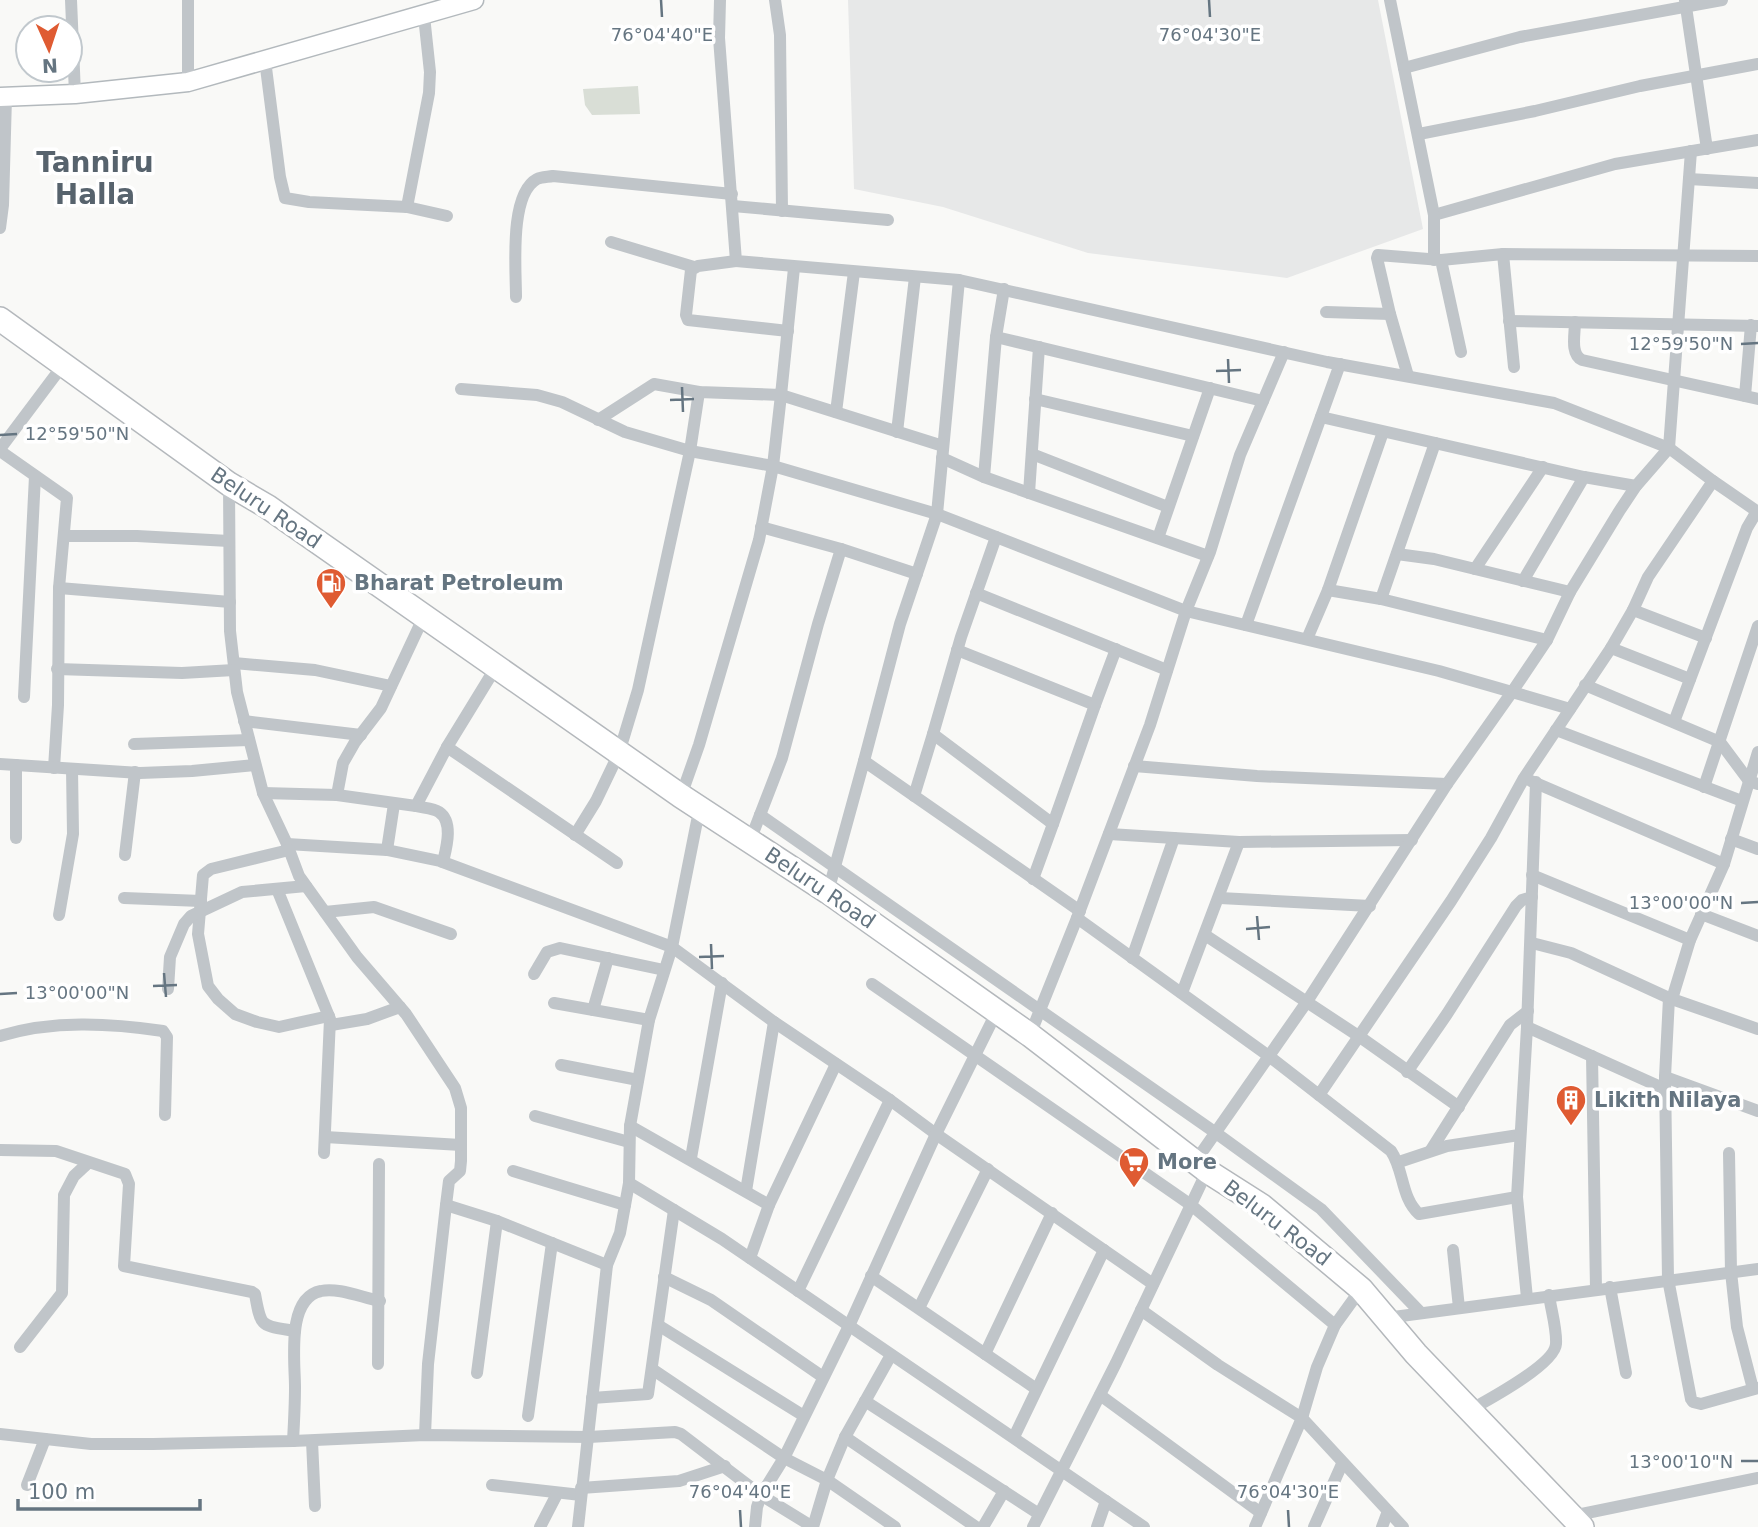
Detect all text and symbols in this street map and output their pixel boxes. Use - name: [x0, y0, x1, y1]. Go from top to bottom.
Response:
- north arrow: [14, 14, 84, 84]
- text: 76°04'40"E: [611, 24, 713, 45]
- text: 76°04'30"E: [1159, 24, 1261, 45]
- text: N: [41, 55, 58, 77]
- district label: Tanniru Halla: [36, 146, 154, 211]
- text: 12°59'50"N: [1629, 333, 1733, 354]
- text: 12°59'50"N: [25, 423, 129, 444]
- street label: Beluru Road: [206, 462, 326, 554]
- fuel station icon: Bharat Petroleum: [314, 566, 348, 610]
- place label: Bharat Petroleum: [354, 571, 564, 595]
- street label: Beluru Road: [760, 842, 880, 934]
- text: 13°00'00"N: [1629, 892, 1733, 913]
- text: 13°00'00"N: [25, 982, 129, 1003]
- building icon: Likith Nilaya: [1554, 1083, 1588, 1127]
- place label: Likith Nilaya: [1594, 1088, 1741, 1112]
- supermarket icon: More: [1117, 1145, 1151, 1189]
- place label: More: [1157, 1150, 1217, 1174]
- street label: Beluru Road: [1219, 1175, 1335, 1271]
- text: 13°00'10"N: [1629, 1451, 1733, 1472]
- scale bar: [18, 1468, 200, 1512]
- text: 100 m: [28, 1480, 95, 1504]
- text: 76°04'40"E: [689, 1481, 791, 1502]
- text: 76°04'30"E: [1237, 1481, 1339, 1502]

